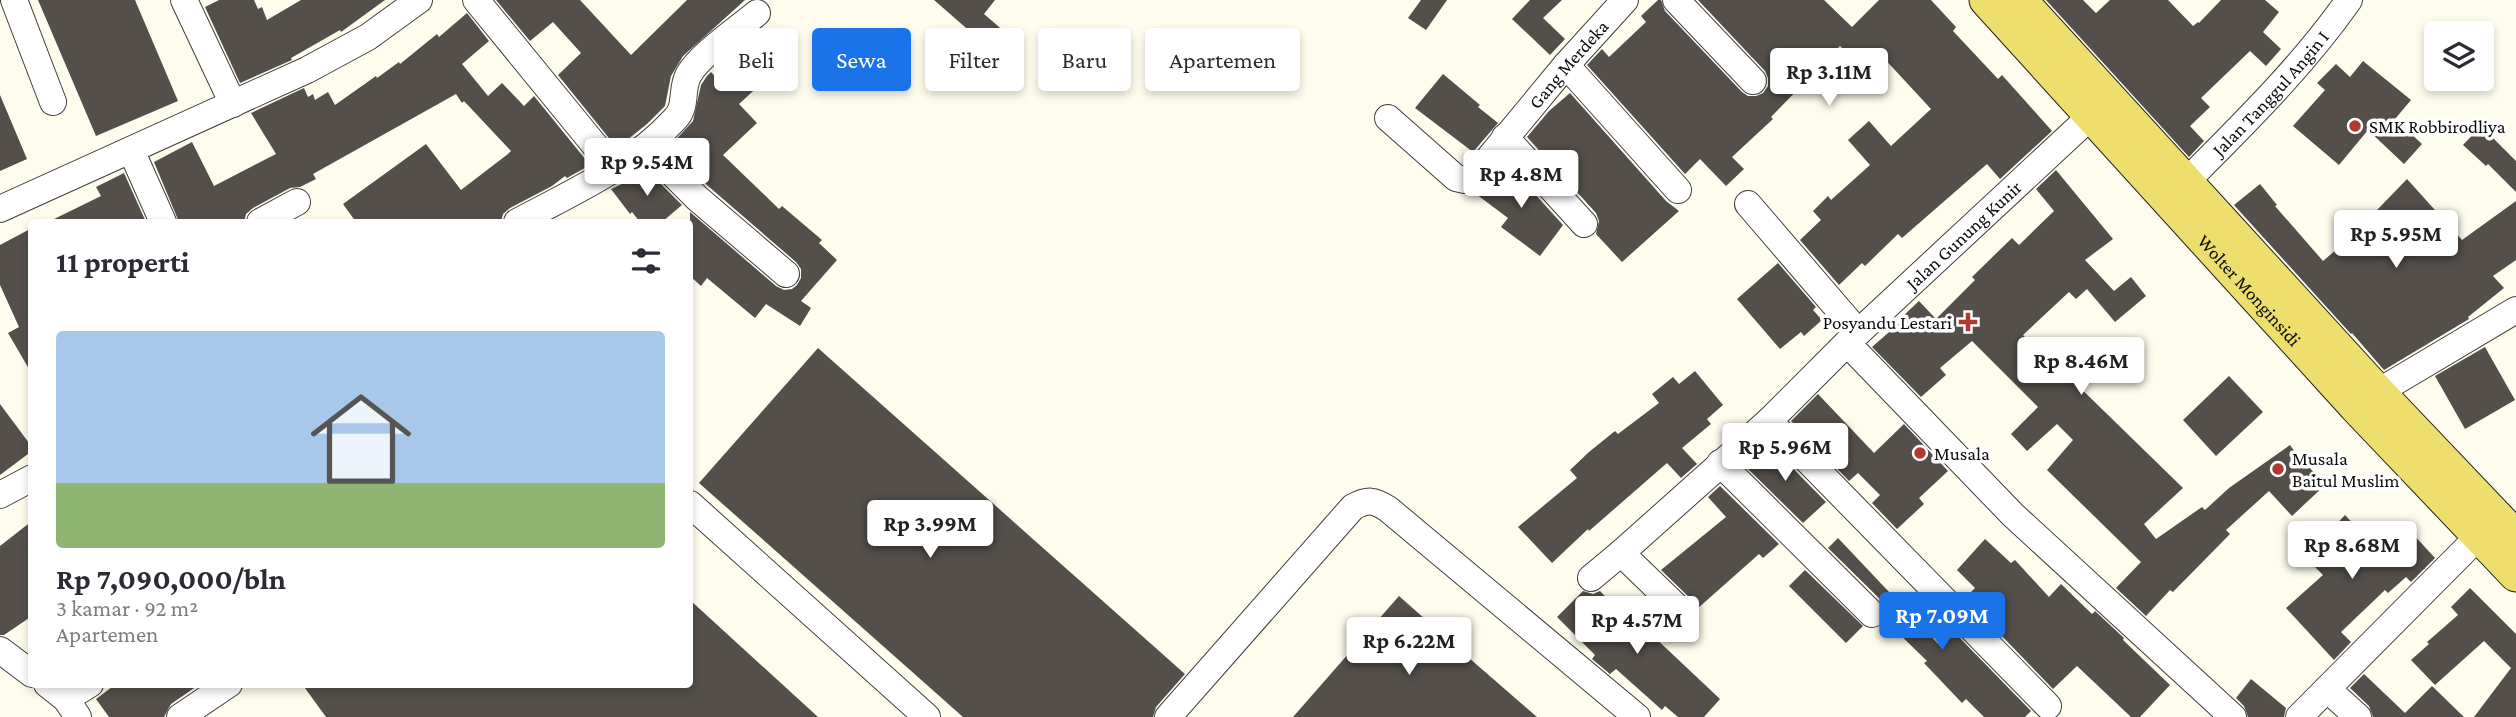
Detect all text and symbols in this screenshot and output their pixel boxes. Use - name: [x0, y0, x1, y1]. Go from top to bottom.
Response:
- street label: Gang Merdeka: [1524, 16, 1613, 113]
- map controls: [2424, 21, 2494, 91]
- button: layers: [2424, 21, 2494, 91]
- street label: Jalan Tanggul Angin I: [2206, 27, 2333, 162]
- chip: Beli: [714, 28, 798, 91]
- chip: Sewa: [812, 28, 911, 91]
- chip: Filter: [925, 28, 1024, 91]
- chip: Baru: [1038, 28, 1131, 91]
- chip: Apartemen: [1145, 28, 1300, 91]
- pin: Rp 3.11M: [1757, 48, 1901, 108]
- text: Rp 3.11M: [1786, 58, 1872, 84]
- place label: SMK Robbirodliya: [2369, 116, 2506, 137]
- marker: SMK Robbirodliya: [2347, 118, 2363, 134]
- pin: Rp 9.54M: [575, 138, 719, 198]
- text: Rp 9.54M: [600, 148, 694, 174]
- pin: Rp 4.8M: [1456, 150, 1586, 210]
- text: Rp 4.8M: [1479, 160, 1563, 186]
- street label: Jalan Gunung Kunir: [1900, 176, 2026, 295]
- pin: Rp 5.95M: [2324, 210, 2468, 270]
- text: Rp 5.95M: [2350, 220, 2442, 246]
- street label: Wolter Monginsidi: [2193, 230, 2305, 350]
- icon: filters: [627, 242, 665, 280]
- text: 11 properti: [56, 245, 190, 278]
- place label: Posyandu Lestari: [1823, 312, 1952, 333]
- marker: Posyandu Lestari: [1958, 312, 1978, 332]
- pin: Rp 8.46M: [2009, 338, 2153, 397]
- text: Rp 8.46M: [2033, 347, 2129, 373]
- icon: home: [298, 376, 424, 502]
- pin: Rp 5.96M: [1713, 424, 1857, 483]
- text: Rp 5.96M: [1738, 433, 1832, 459]
- place label: Musala: [1934, 443, 1990, 464]
- marker: Musala: [1912, 445, 1928, 461]
- place label: Musala Baitul Muslim: [2292, 448, 2400, 491]
- marker: Musala Baitul Muslim: [2270, 461, 2286, 477]
- pin: Rp 3.99M: [858, 500, 1002, 560]
- text: Rp 3.99M: [883, 510, 977, 536]
- pin: Rp 8.68M: [2280, 522, 2424, 581]
- text: Rp 8.68M: [2304, 531, 2400, 557]
- text: Rp 7,090,000/bln: [56, 562, 286, 595]
- pin: Rp 7.09M: [1870, 592, 2014, 652]
- text: 3 kamar · 92 m²: [56, 595, 198, 621]
- pin: Rp 4.57M: [1565, 596, 1709, 656]
- text: Rp 7.09M: [1895, 602, 1989, 628]
- text: Rp 4.57M: [1591, 606, 1683, 632]
- pin: Rp 6.22M: [1337, 618, 1481, 677]
- text: Apartemen: [56, 621, 158, 647]
- text: Rp 6.22M: [1363, 627, 1455, 653]

